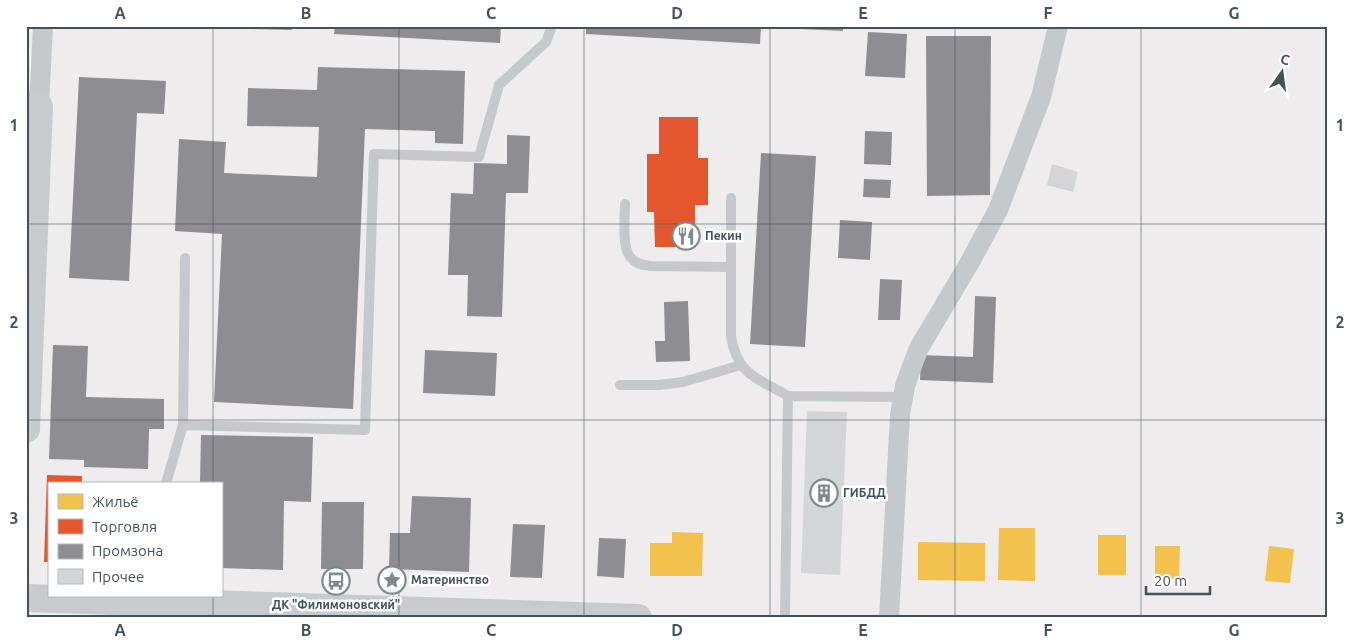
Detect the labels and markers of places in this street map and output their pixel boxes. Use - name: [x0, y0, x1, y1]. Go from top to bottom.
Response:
- restaurant icon: Пекин: [671, 221, 701, 251]
- place label: Пекин: [705, 229, 742, 242]
- building icon: ГИБДД: [809, 478, 839, 508]
- place label: ГИБДД: [843, 486, 886, 499]
- place icon: Материнство: [377, 565, 407, 595]
- bus stop icon: ДК "Филимоновский": [321, 566, 351, 596]
- place label: Материнство: [411, 573, 489, 586]
- place label: ДК "Филимоновский": [272, 598, 400, 611]

